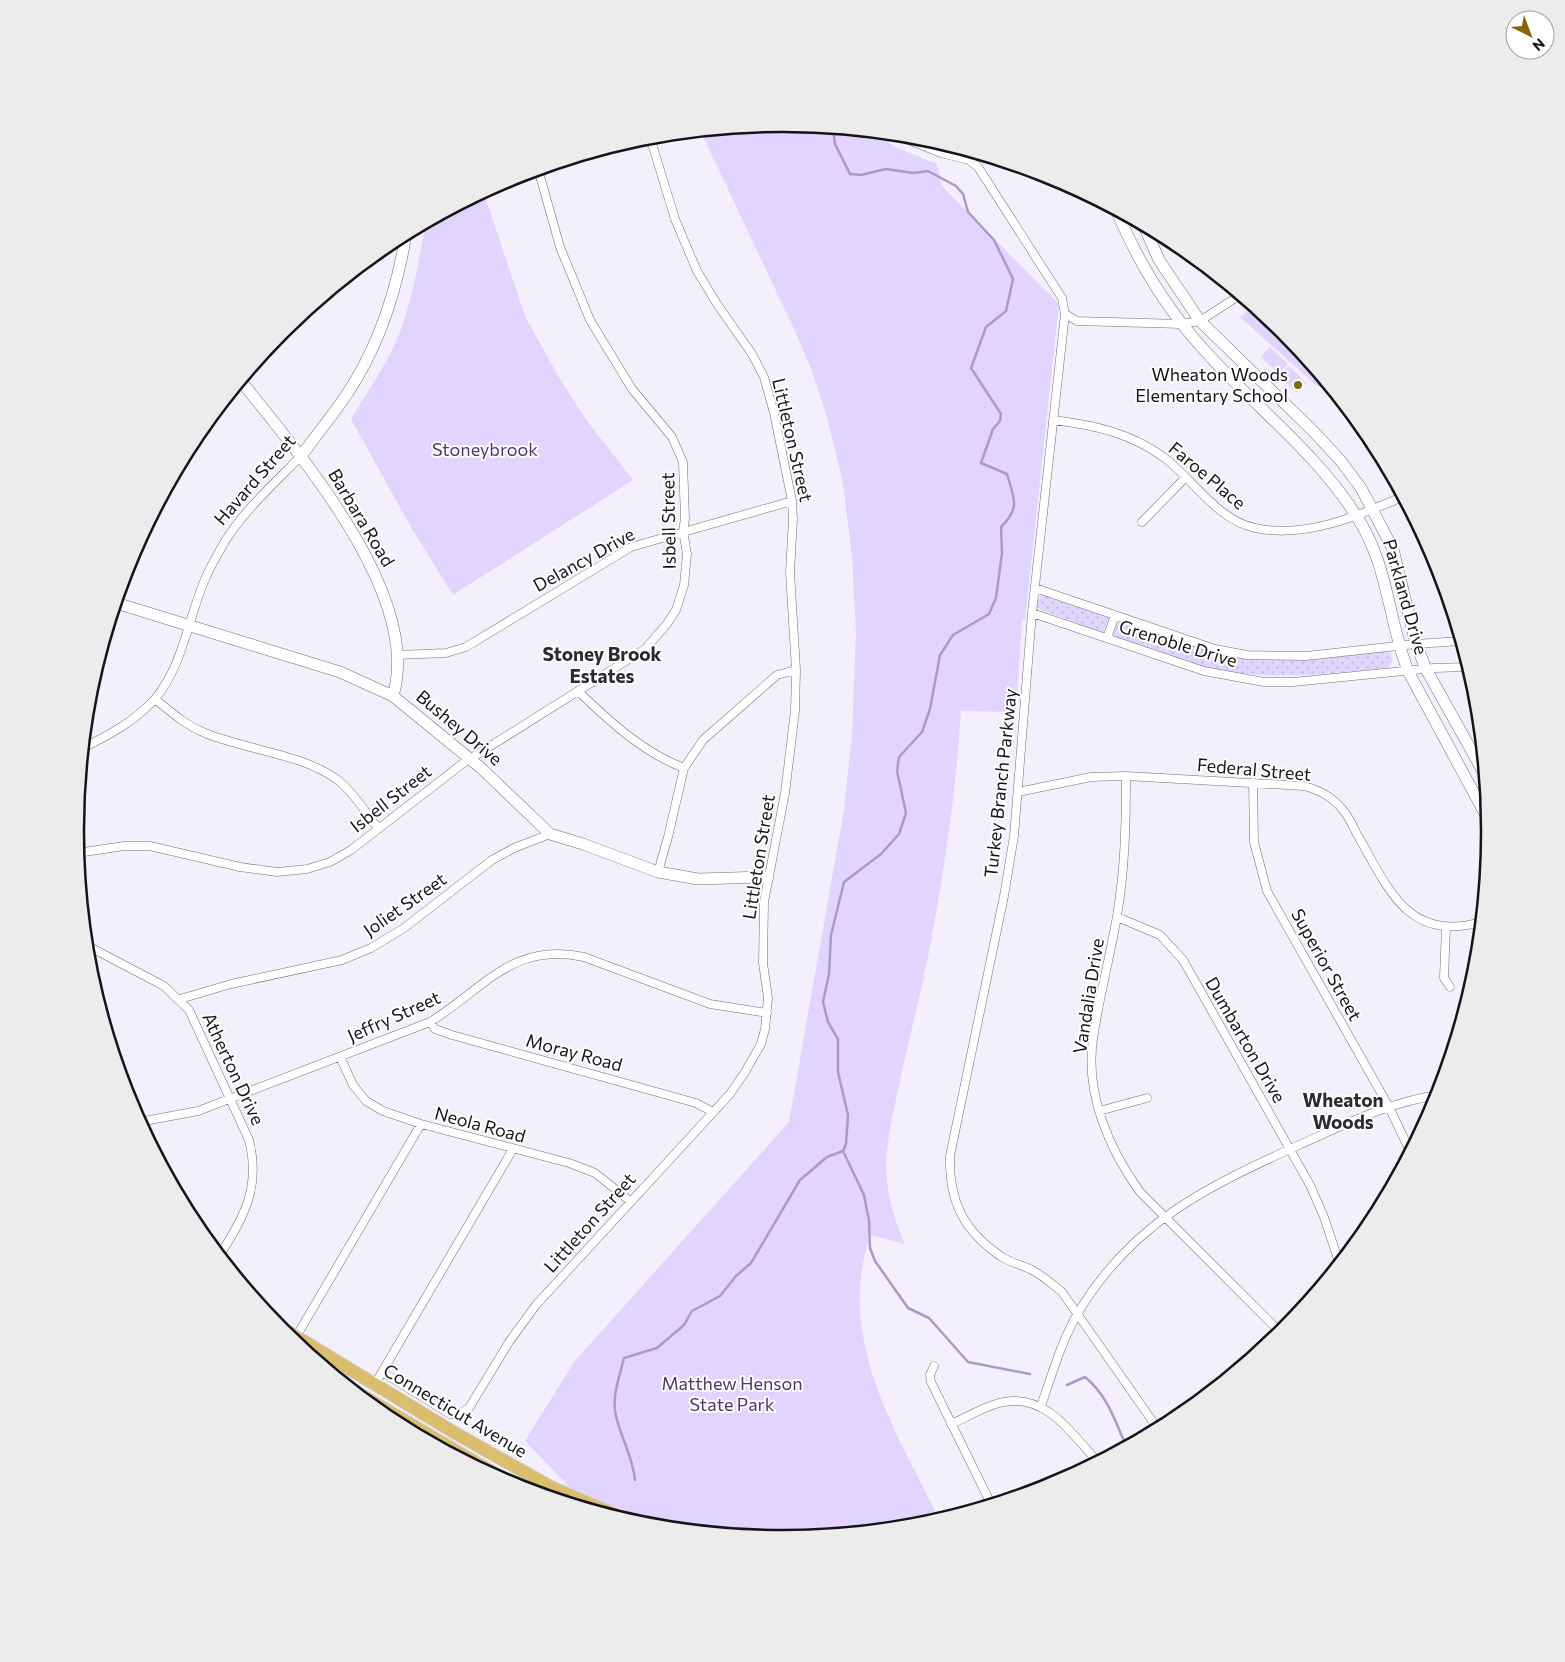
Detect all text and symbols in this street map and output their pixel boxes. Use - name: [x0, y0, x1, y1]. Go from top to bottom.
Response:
- north arrow: [1505, 10, 1555, 60]
- text: N: [1529, 35, 1549, 55]
- place label: Wheaton Woods Elementary School: [1135, 363, 1288, 406]
- street label: Littleton Street: [768, 376, 818, 504]
- marker: Wheaton Woods Elementary School: [1292, 379, 1304, 391]
- street label: Havard Street: [209, 430, 300, 529]
- street label: Faroe Place: [1165, 437, 1251, 514]
- park label: Stoneybrook: [432, 438, 538, 460]
- street label: Barbara Road: [324, 465, 400, 570]
- street label: Isbell Street: [656, 472, 680, 570]
- street label: Delancy Drive: [529, 522, 638, 596]
- street label: Parkland Drive: [1379, 536, 1433, 657]
- street label: Grenoble Drive: [1117, 615, 1240, 671]
- district label: Stoney Brook Estates: [542, 642, 662, 687]
- street label: Bushey Drive: [412, 685, 507, 770]
- street label: Turkey Branch Parkway: [979, 687, 1021, 879]
- street label: Federal Street: [1196, 753, 1312, 785]
- street label: Isbell Street: [345, 760, 435, 837]
- street label: Littleton Street: [737, 793, 779, 921]
- street label: Joliet Street: [359, 868, 450, 941]
- street label: Superior Street: [1287, 905, 1367, 1024]
- street label: Vandalia Drive: [1068, 937, 1108, 1055]
- street label: Dumbarton Drive: [1201, 973, 1291, 1106]
- street label: Jeffry Street: [344, 986, 443, 1046]
- street label: Atherton Drive: [198, 1009, 270, 1128]
- street label: Moray Road: [524, 1029, 625, 1075]
- district label: Wheaton Woods: [1302, 1088, 1384, 1133]
- street label: Neola Road: [432, 1101, 528, 1147]
- street label: Littleton Street: [539, 1168, 640, 1277]
- street label: Connecticut Avenue: [380, 1359, 531, 1462]
- park label: Matthew Henson State Park: [661, 1372, 803, 1415]

